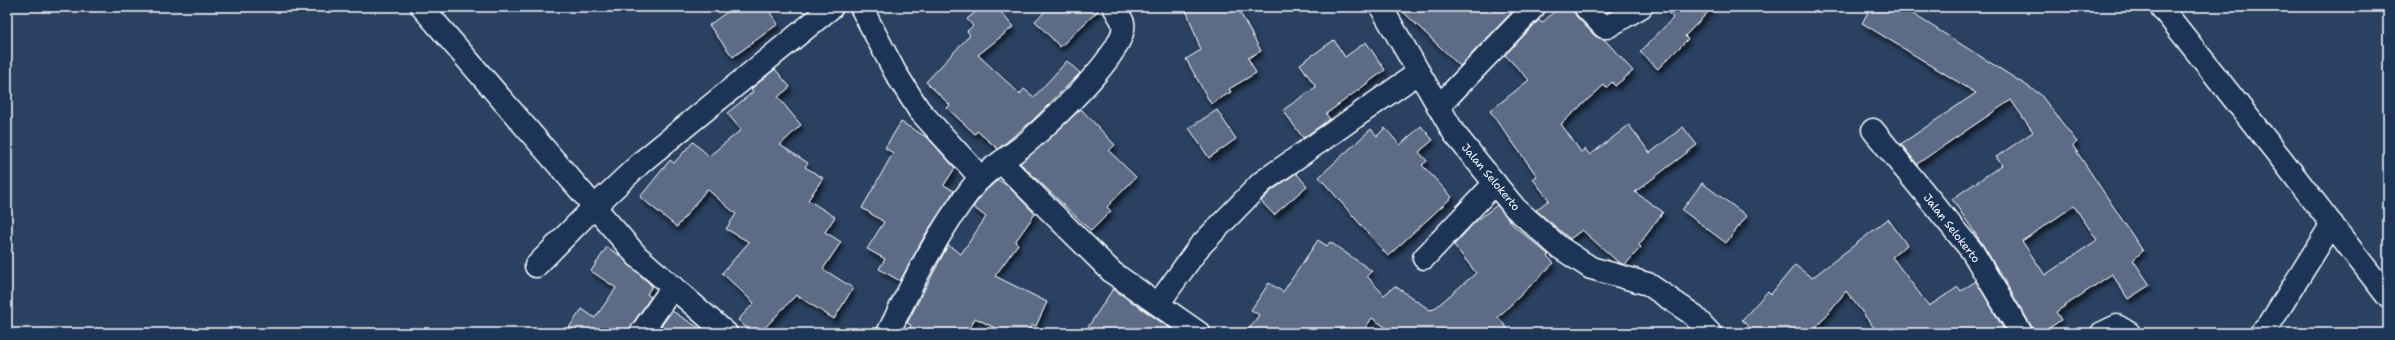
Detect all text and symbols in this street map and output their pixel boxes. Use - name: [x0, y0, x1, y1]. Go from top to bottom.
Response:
- street label: Jalan Selokerto: [1458, 140, 1523, 214]
- street label: Jalan Selokerto: [1920, 191, 1983, 266]

